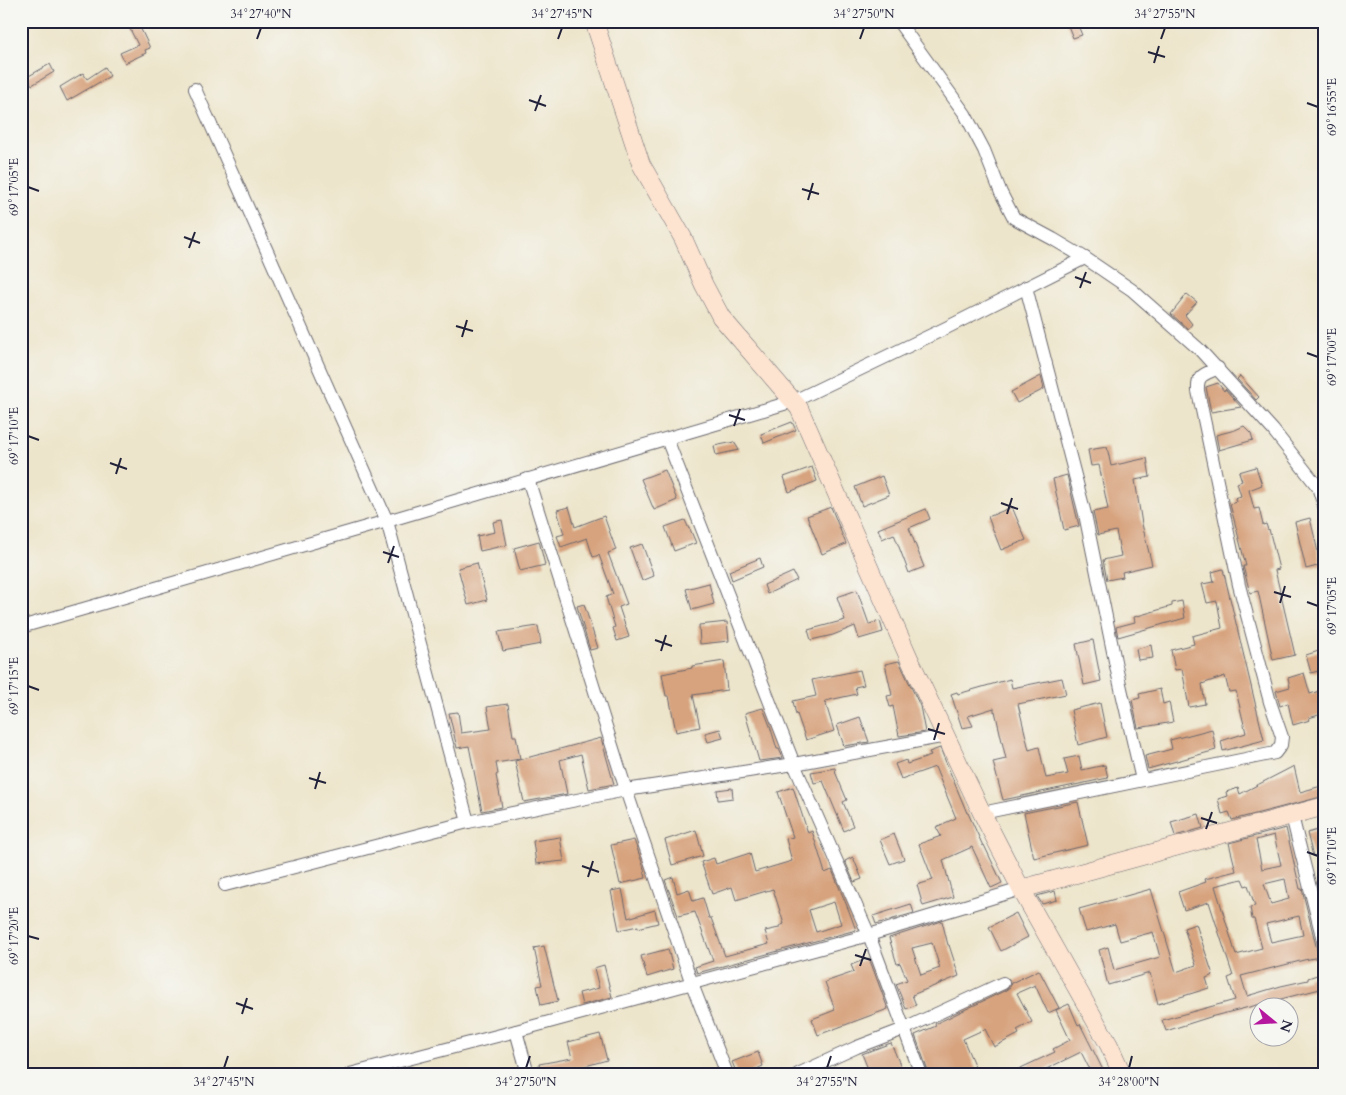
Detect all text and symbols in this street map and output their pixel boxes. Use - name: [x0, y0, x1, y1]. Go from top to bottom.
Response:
- text: 34°27'40"N: [231, 6, 292, 22]
- text: 34°27'45"N: [532, 6, 593, 22]
- text: 34°27'50"N: [834, 6, 895, 22]
- text: 34°27'55"N: [1135, 6, 1196, 22]
- text: 69°16'55"E: [1324, 78, 1340, 136]
- text: 69°17'05"E: [6, 158, 22, 216]
- text: 69°17'00"E: [1324, 328, 1340, 386]
- text: 69°17'10"E: [6, 407, 22, 465]
- text: 69°17'05"E: [1324, 577, 1340, 635]
- text: 69°17'15"E: [6, 657, 22, 715]
- text: 69°17'10"E: [1324, 827, 1340, 885]
- text: 69°17'20"E: [6, 907, 22, 965]
- north arrow: [1248, 998, 1298, 1048]
- text: N: [1275, 1017, 1297, 1035]
- text: 34°27'45"N: [194, 1074, 255, 1090]
- text: 34°27'50"N: [496, 1074, 557, 1090]
- text: 34°27'55"N: [797, 1074, 858, 1090]
- text: 34°28'00"N: [1099, 1074, 1160, 1090]

